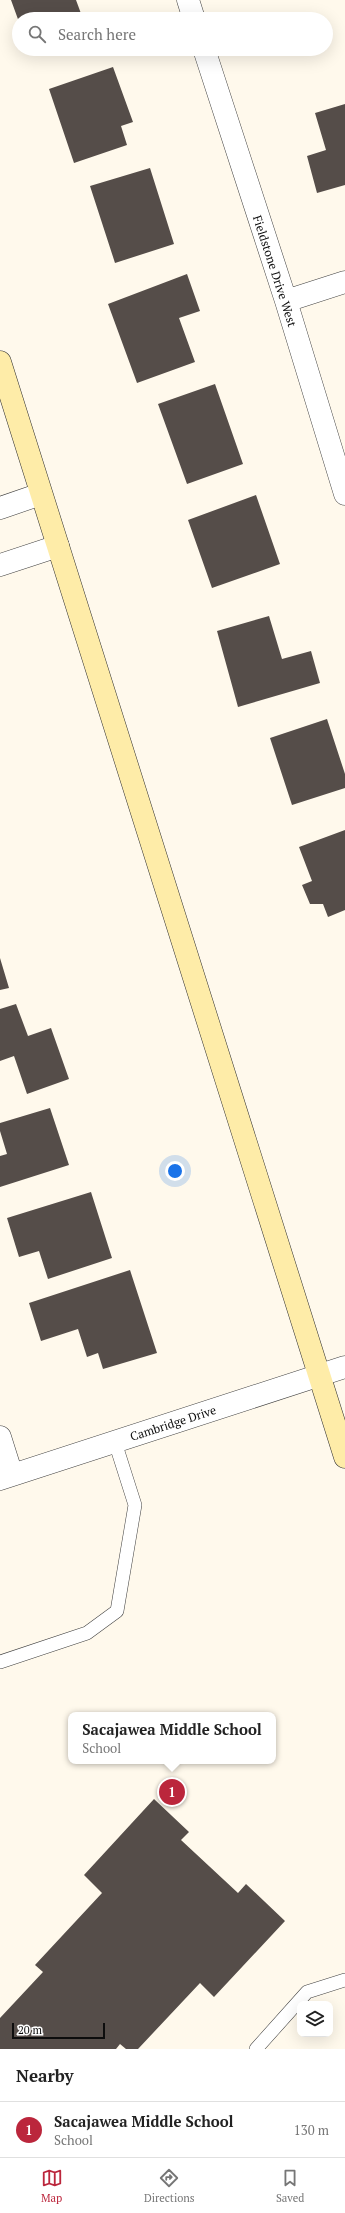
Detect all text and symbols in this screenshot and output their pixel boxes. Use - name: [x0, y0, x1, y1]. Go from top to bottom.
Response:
- search box: [12, 12, 333, 56]
- icon: search: [26, 23, 48, 45]
- text: Search here: [58, 24, 136, 44]
- street label: Fieldstone Drive West: [250, 213, 300, 329]
- your location: [165, 1161, 185, 1181]
- street label: Cambridge Drive: [128, 1402, 218, 1444]
- popup: [68, 1712, 276, 1764]
- text: Sacajawea Middle School: [82, 1719, 262, 1739]
- text: School: [82, 1739, 121, 1757]
- pin: 1: [159, 1777, 185, 1807]
- map controls: [297, 2001, 333, 2037]
- button: layers: [297, 2001, 333, 2037]
- scale bar: [12, 2021, 105, 2040]
- text: 20 m: [18, 2023, 42, 2037]
- text: Nearby: [16, 2064, 74, 2087]
- text: Sacajawea Middle School: [54, 2111, 234, 2131]
- text: 1: [25, 2121, 33, 2139]
- text: 130 m: [294, 2121, 329, 2139]
- text: School: [54, 2131, 93, 2149]
- tab: Map: [41, 2167, 63, 2205]
- tab: Directions: [144, 2167, 195, 2205]
- tab: Saved: [276, 2167, 304, 2205]

